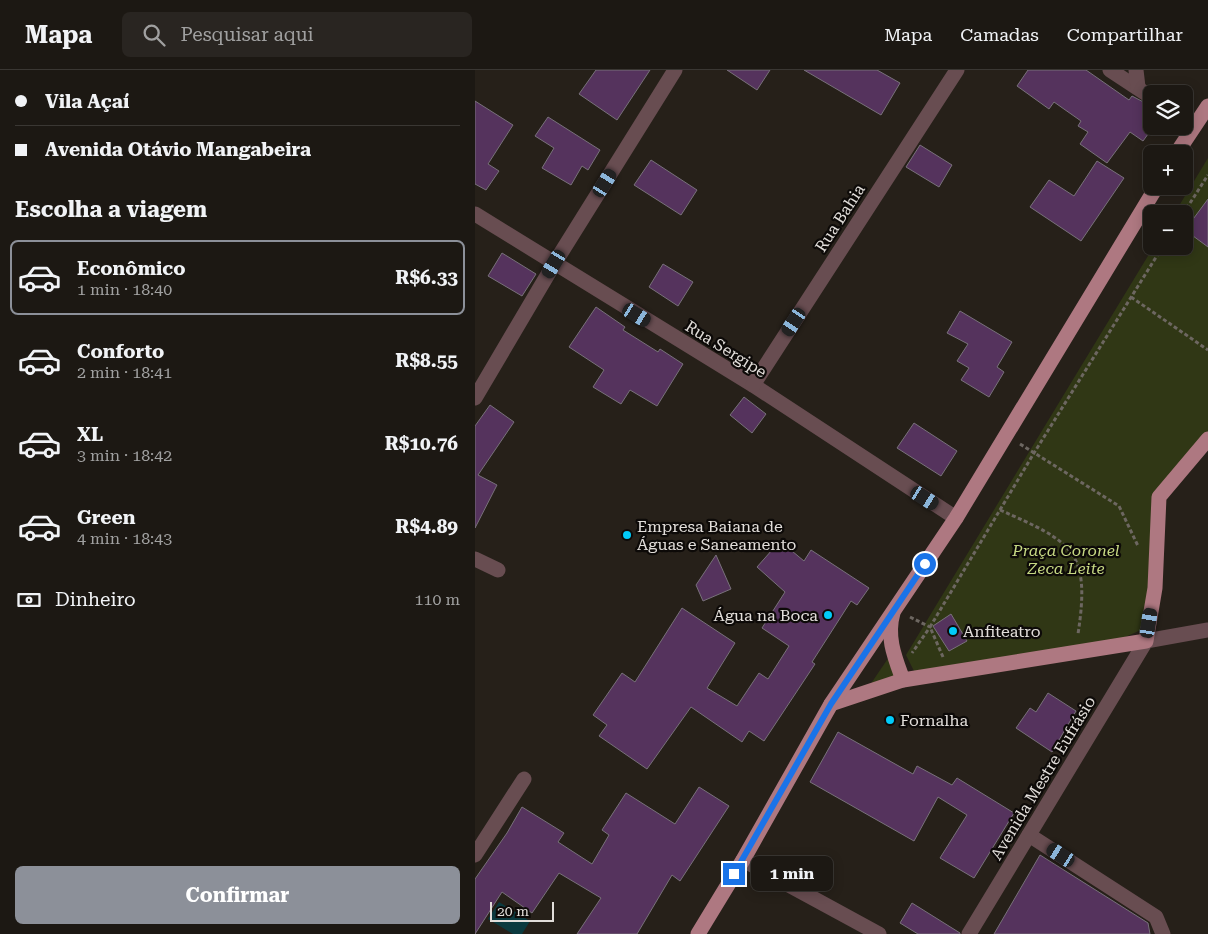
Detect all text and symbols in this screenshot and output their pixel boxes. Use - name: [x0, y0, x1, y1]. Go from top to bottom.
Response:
- search box: [122, 12, 472, 57]
- text: Mapa: [25, 21, 92, 49]
- icon: search: [140, 21, 168, 49]
- text: Pesquisar aqui: [180, 23, 314, 46]
- text: Mapa: [884, 24, 932, 45]
- text: Camadas: [960, 24, 1039, 45]
- text: Compartilhar: [1067, 24, 1183, 45]
- map controls: [1143, 85, 1193, 255]
- button: layers: [1143, 85, 1193, 135]
- text: Vila Açaí: [45, 90, 129, 113]
- text: Avenida Otávio Mangabeira: [45, 138, 311, 161]
- button: +: [1143, 145, 1193, 195]
- car: [590, 166, 619, 200]
- street label: Rua Bahia: [811, 180, 869, 255]
- text: Escolha a viagem: [15, 197, 207, 222]
- button: −: [1143, 205, 1193, 255]
- car: [539, 247, 568, 281]
- icon: car: [17, 255, 62, 300]
- text: Econômico: [77, 257, 185, 280]
- text: R$6.33: [395, 266, 458, 289]
- text: 1 min · 18:40: [77, 280, 172, 299]
- car: [620, 301, 653, 329]
- car: [779, 305, 808, 339]
- street label: Rua Sergipe: [682, 316, 770, 382]
- icon: car: [17, 338, 62, 383]
- text: Conforto: [77, 340, 164, 363]
- text: R$8.55: [395, 349, 458, 372]
- text: 2 min · 18:41: [77, 363, 172, 382]
- icon: car: [17, 421, 62, 466]
- text: XL: [77, 423, 103, 446]
- text: R$10.76: [385, 432, 458, 455]
- text: 3 min · 18:42: [77, 446, 172, 465]
- car: [908, 484, 941, 512]
- icon: car: [17, 504, 62, 549]
- text: Green: [77, 506, 135, 529]
- text: R$4.89: [395, 515, 458, 538]
- place label: Empresa Baiana de Águas e Saneamento: [637, 517, 796, 554]
- text: 4 min · 18:43: [77, 529, 172, 548]
- marker: Empresa Baiana de Águas e Saneamento: [621, 529, 633, 541]
- park label: Praça Coronel Zeca Leite: [1011, 541, 1120, 578]
- route start: [914, 553, 936, 575]
- icon: cash: [15, 586, 43, 614]
- text: Dinheiro: [55, 588, 136, 611]
- text: 110 m: [414, 590, 460, 609]
- place label: Água na Boca: [714, 606, 818, 625]
- car: [1139, 607, 1158, 639]
- marker: Água na Boca: [822, 609, 834, 621]
- place label: Anfiteatro: [963, 622, 1041, 641]
- marker: Anfiteatro: [947, 625, 959, 637]
- street label: Avenida Mestre Eufrásio: [987, 693, 1100, 863]
- place label: Fornalha: [900, 711, 969, 730]
- marker: Fornalha: [884, 714, 896, 726]
- car: [1044, 841, 1077, 869]
- callout: 1 min: [751, 856, 834, 892]
- route end: [723, 863, 745, 885]
- text: 1 min: [770, 864, 814, 883]
- button: Confirmar: [15, 866, 460, 924]
- scale bar: [490, 899, 554, 922]
- text: 20 m: [497, 903, 529, 919]

